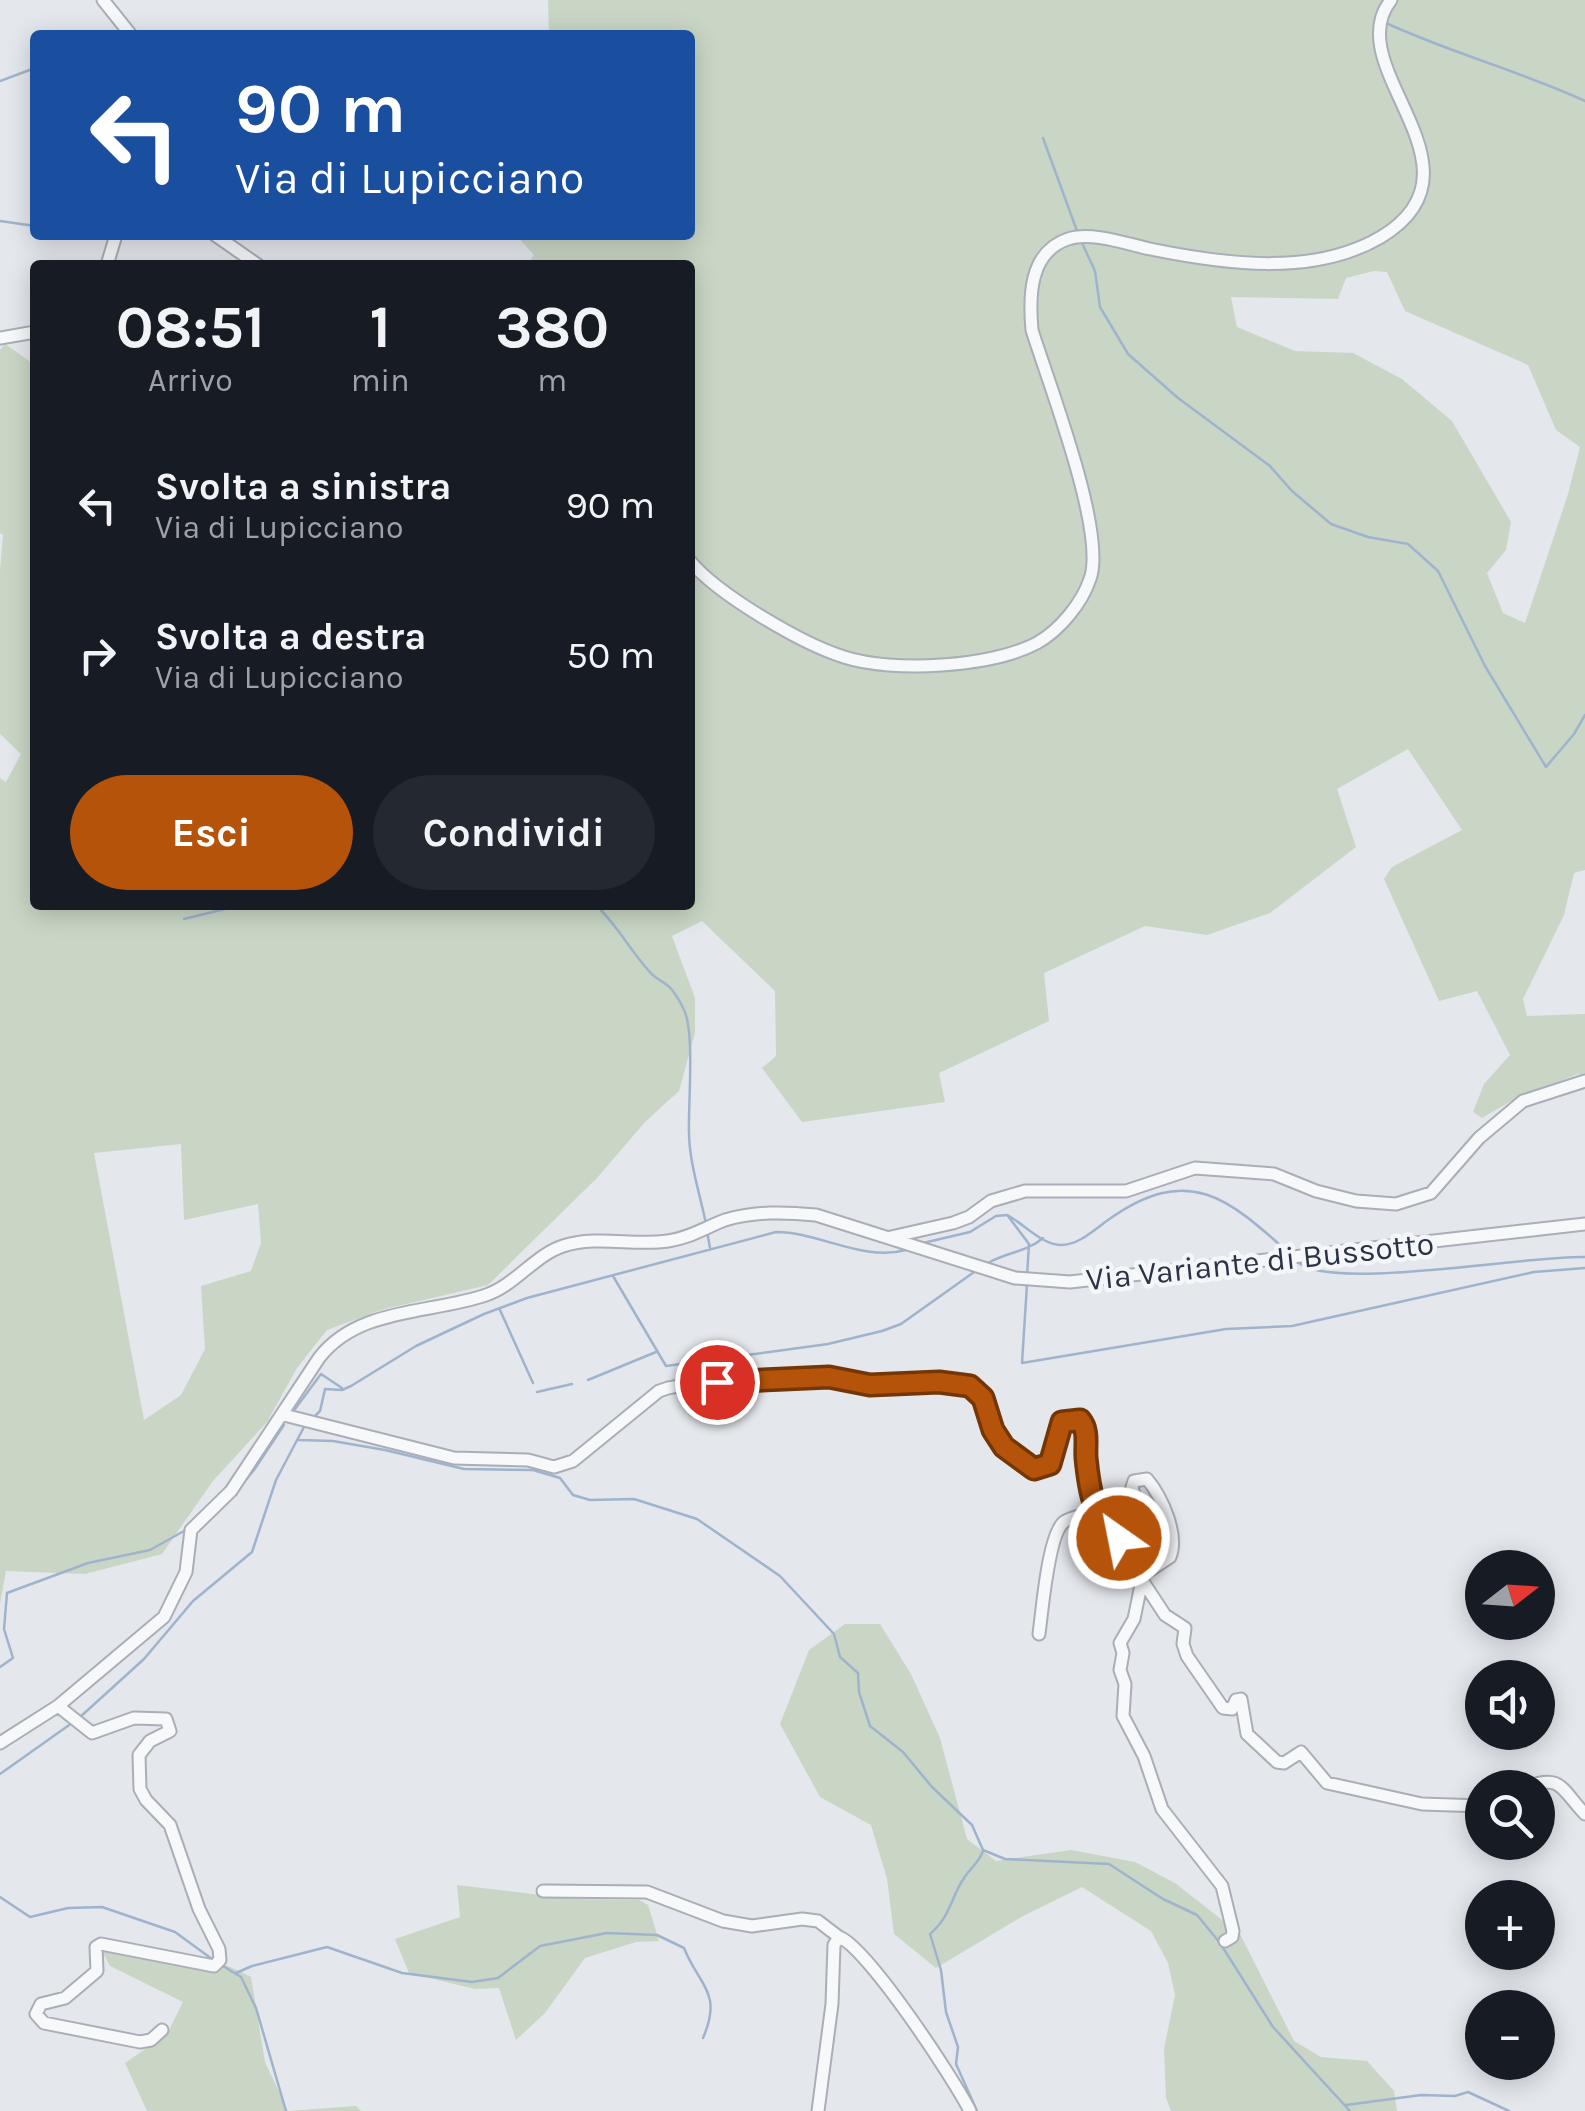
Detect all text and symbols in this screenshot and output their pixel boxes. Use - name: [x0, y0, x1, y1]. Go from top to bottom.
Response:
- text: 90 m: [235, 68, 406, 150]
- icon: left: [70, 70, 200, 200]
- text: Via di Lupicciano: [235, 152, 584, 204]
- text: 08:51: [116, 292, 265, 362]
- text: 1: [369, 292, 391, 362]
- text: 380: [495, 292, 609, 362]
- text: Arrivo: [148, 362, 233, 399]
- text: min: [351, 362, 409, 399]
- text: m: [537, 362, 567, 399]
- text: Svolta a sinistra: [155, 464, 452, 509]
- icon: left: [70, 478, 125, 533]
- text: 90 m: [566, 483, 655, 528]
- text: Via di Lupicciano: [155, 509, 403, 546]
- text: Svolta a destra: [155, 614, 426, 659]
- icon: right: [70, 628, 125, 683]
- text: 50 m: [566, 633, 655, 678]
- text: Via di Lupicciano: [155, 659, 403, 696]
- button: Esci: [70, 775, 353, 890]
- button: Condividi: [373, 775, 655, 890]
- street label: Via Variante di Bussotto: [1084, 1225, 1436, 1298]
- pin: [675, 1340, 760, 1425]
- icon: arrive: [690, 1355, 745, 1410]
- position arrow: [1067, 1486, 1171, 1590]
- north arrow: [1465, 1550, 1555, 1640]
- map controls: [1465, 1550, 1555, 2080]
- button: sound: [1465, 1660, 1555, 1750]
- button: search: [1465, 1770, 1555, 1860]
- button: +: [1465, 1880, 1555, 1970]
- button: −: [1465, 1990, 1555, 2080]

